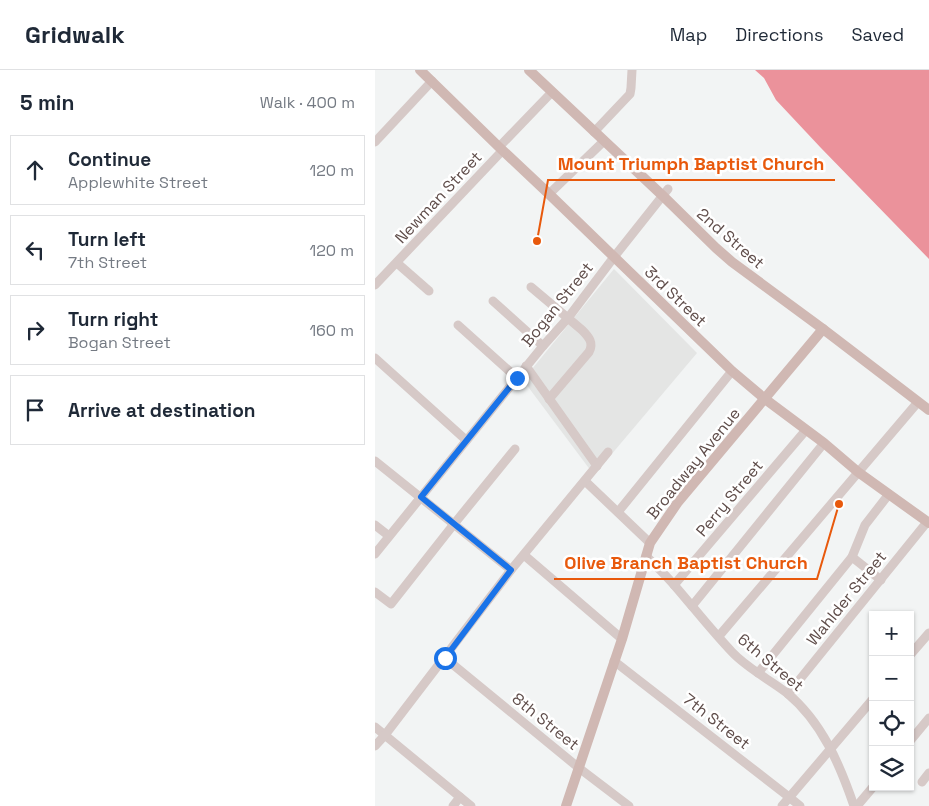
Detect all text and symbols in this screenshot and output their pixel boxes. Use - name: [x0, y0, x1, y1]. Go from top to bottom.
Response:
- text: Gridwalk: [25, 19, 125, 50]
- text: Map: [670, 23, 707, 46]
- text: Directions: [735, 23, 824, 46]
- text: Saved: [852, 23, 904, 46]
- text: 5 min: [20, 89, 74, 116]
- text: Walk · 400 m: [260, 92, 355, 113]
- text: Continue: [68, 147, 151, 172]
- street label: Newman Street: [390, 147, 486, 248]
- callout: Mount Triumph Baptist Church: [548, 147, 835, 180]
- text: Mount Triumph Baptist Church: [558, 152, 824, 175]
- icon: ahead: [21, 156, 49, 184]
- text: 120 m: [310, 160, 354, 181]
- text: Applewhite Street: [68, 172, 208, 193]
- street label: 2nd Street: [693, 203, 769, 273]
- text: Turn left: [68, 227, 146, 252]
- icon: left: [21, 236, 49, 264]
- text: 120 m: [310, 240, 354, 261]
- text: 7th Street: [68, 252, 147, 273]
- street label: Bogan Street: [517, 258, 598, 351]
- street label: 3rd Street: [640, 261, 711, 331]
- text: Turn right: [68, 307, 158, 332]
- icon: right: [21, 316, 49, 344]
- text: 160 m: [309, 320, 354, 341]
- text: Bogan Street: [68, 332, 171, 353]
- route end: [506, 367, 529, 390]
- icon: arrive: [21, 396, 49, 424]
- text: Arrive at destination: [68, 398, 256, 423]
- street label: Broadway Avenue: [642, 403, 745, 523]
- street label: Perry Street: [691, 456, 768, 541]
- callout: Olive Branch Baptist Church: [554, 546, 817, 579]
- street label: Wahlder Street: [802, 547, 891, 650]
- text: Olive Branch Baptist Church: [564, 551, 808, 574]
- map controls: [869, 611, 914, 791]
- button: +: [869, 611, 914, 656]
- street label: 6th Street: [733, 629, 808, 696]
- route start: [434, 647, 457, 670]
- button: −: [869, 656, 914, 701]
- street label: 8th Street: [508, 688, 583, 755]
- street label: 7th Street: [679, 689, 754, 754]
- button: locate: [869, 701, 914, 746]
- button: layers: [869, 746, 914, 791]

